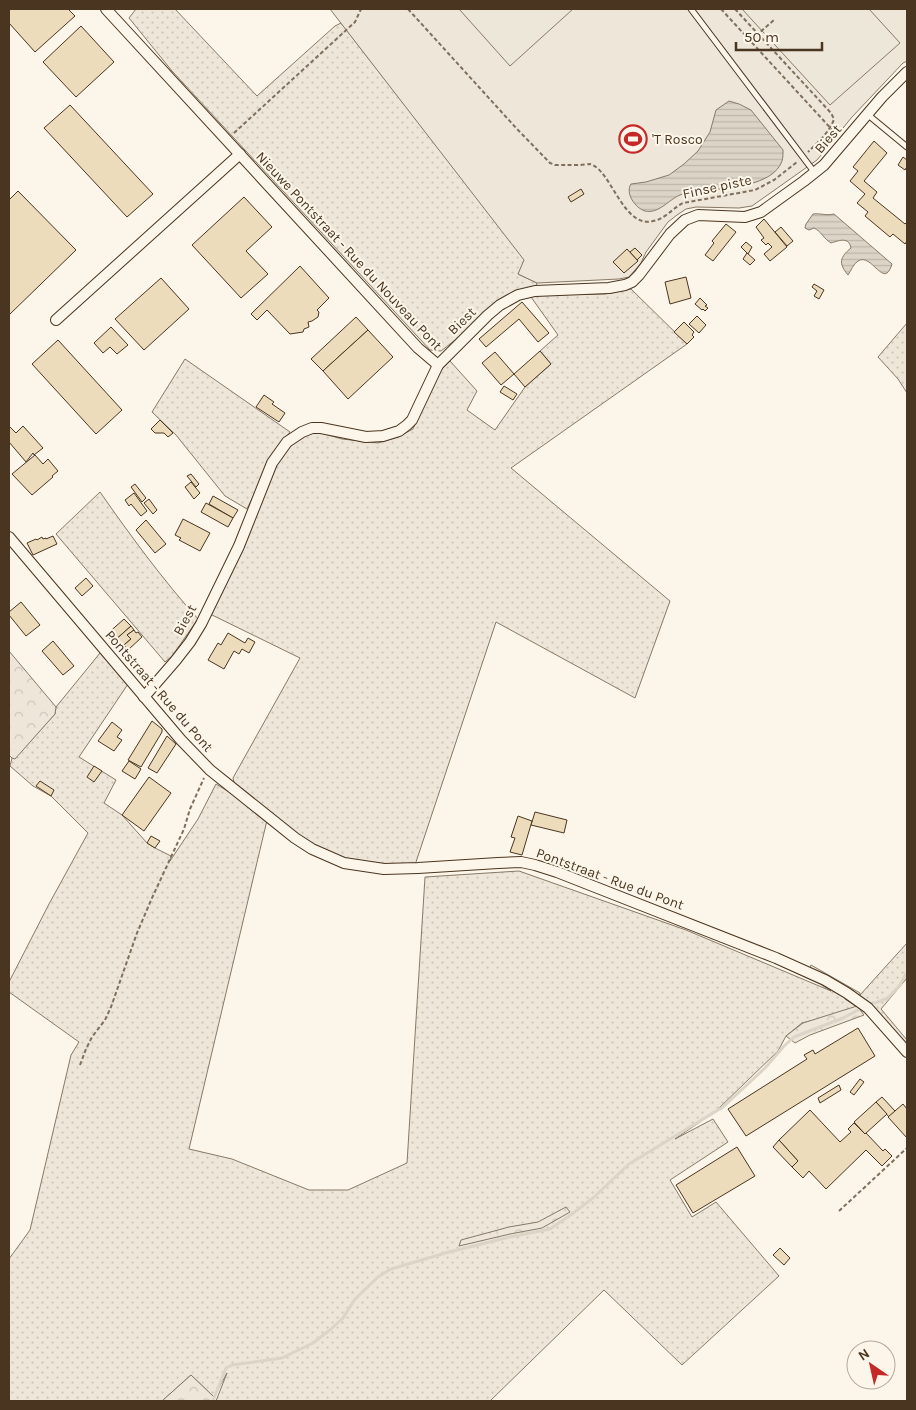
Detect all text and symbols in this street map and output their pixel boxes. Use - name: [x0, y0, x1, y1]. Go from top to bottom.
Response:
- scale bar: [736, 20, 822, 52]
- text: 50 m: [744, 28, 779, 46]
- street label: Biest: [811, 121, 845, 157]
- sports icon: 'T Rosco: [618, 124, 648, 154]
- place label: 'T Rosco: [652, 131, 703, 148]
- street label: Nieuwe Pontstraat - Rue du Nouveau Pont: [252, 148, 446, 354]
- street label: Finse piste: [681, 171, 753, 203]
- street label: Biest: [444, 304, 480, 338]
- street label: Biest: [170, 602, 200, 638]
- street label: Pontstraat - Rue du Pont: [101, 627, 217, 755]
- street label: Pontstraat - Rue du Pont: [534, 844, 686, 914]
- north arrow: [846, 1340, 896, 1390]
- text: N: [855, 1345, 873, 1364]

